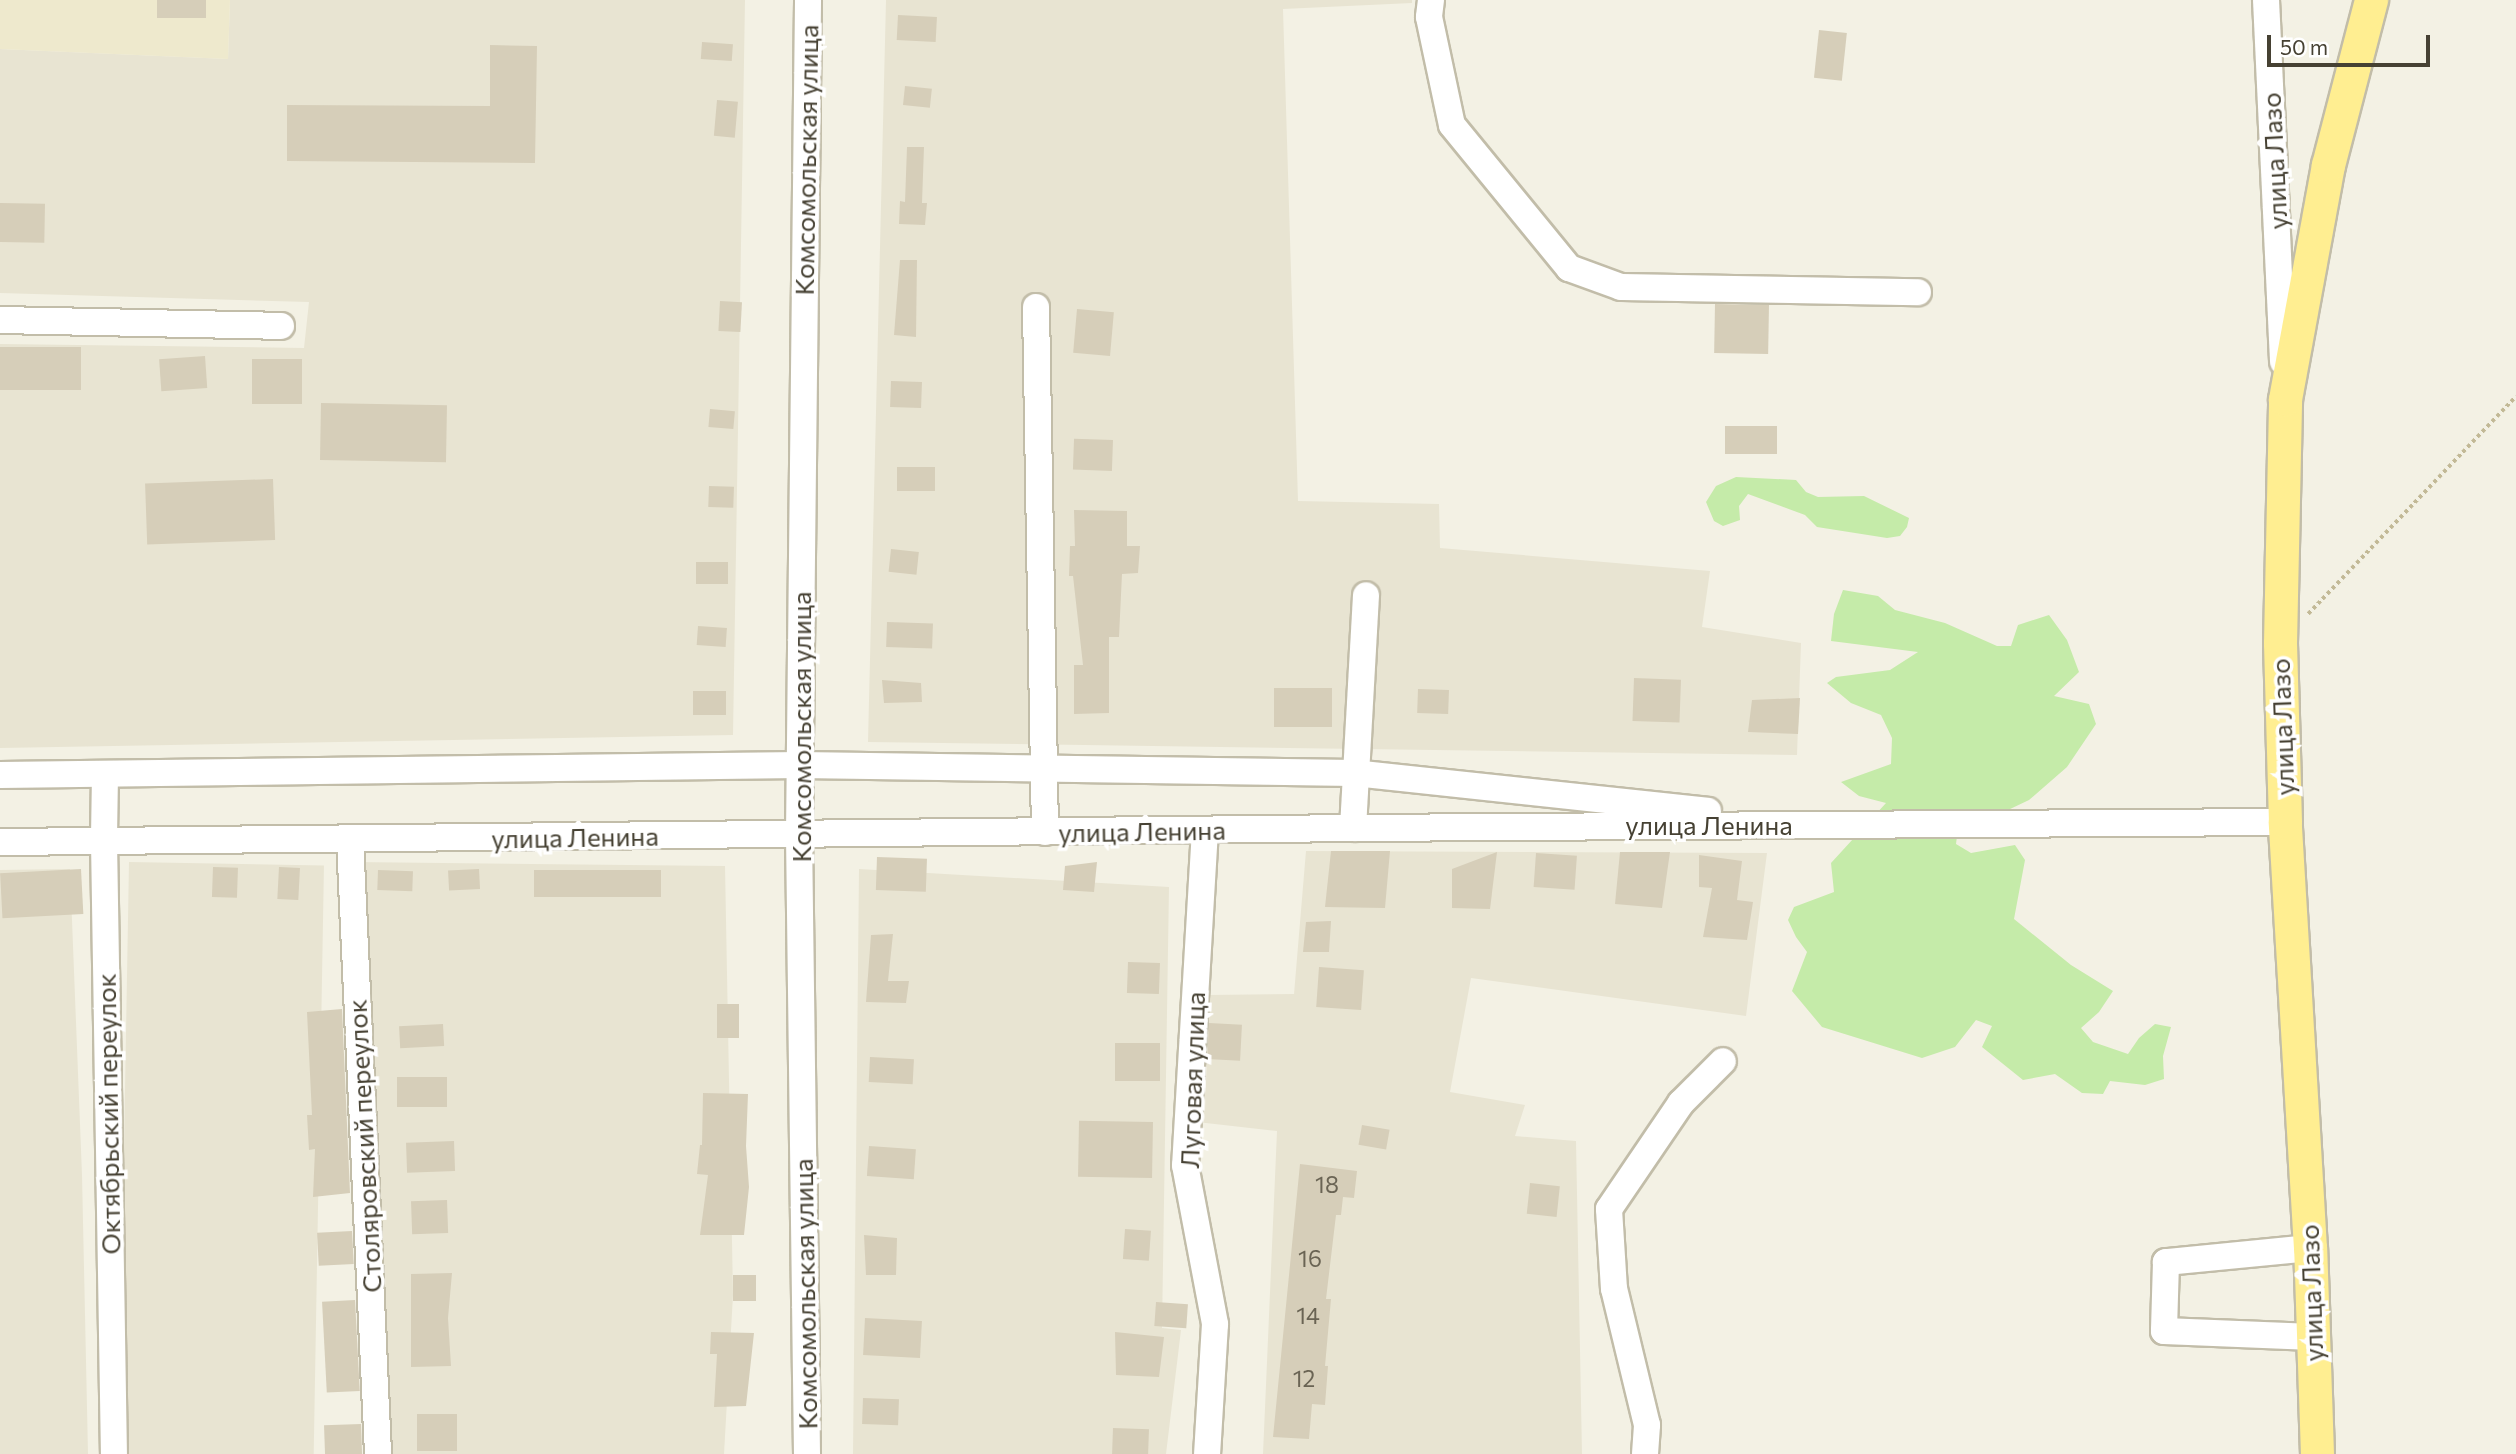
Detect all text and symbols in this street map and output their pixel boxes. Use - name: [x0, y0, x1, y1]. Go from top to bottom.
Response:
- scale bar: [2271, 21, 2434, 65]
- street label: Комсомольская улица: [788, 24, 824, 296]
- text: 50 m: [2280, 34, 2328, 59]
- street label: улица Лазо: [2255, 92, 2293, 230]
- street label: Комсомольская улица: [785, 592, 817, 862]
- street label: улица Лазо: [2264, 658, 2300, 796]
- street label: улица Ленина: [1625, 809, 1793, 841]
- street label: улица Ленина: [1058, 814, 1226, 848]
- street label: улица Ленина: [491, 820, 659, 854]
- street label: Октябрьский переулок: [90, 973, 126, 1255]
- street label: Луговая улица: [1173, 991, 1211, 1169]
- street label: Столяровский переулок: [341, 999, 387, 1293]
- street label: Комсомольская улица: [787, 1158, 823, 1430]
- house number: 18: [1315, 1170, 1339, 1198]
- street label: улица Лазо: [2293, 1224, 2329, 1362]
- house number: 16: [1298, 1244, 1322, 1272]
- house number: 14: [1296, 1301, 1320, 1329]
- house number: 12: [1293, 1364, 1315, 1392]

